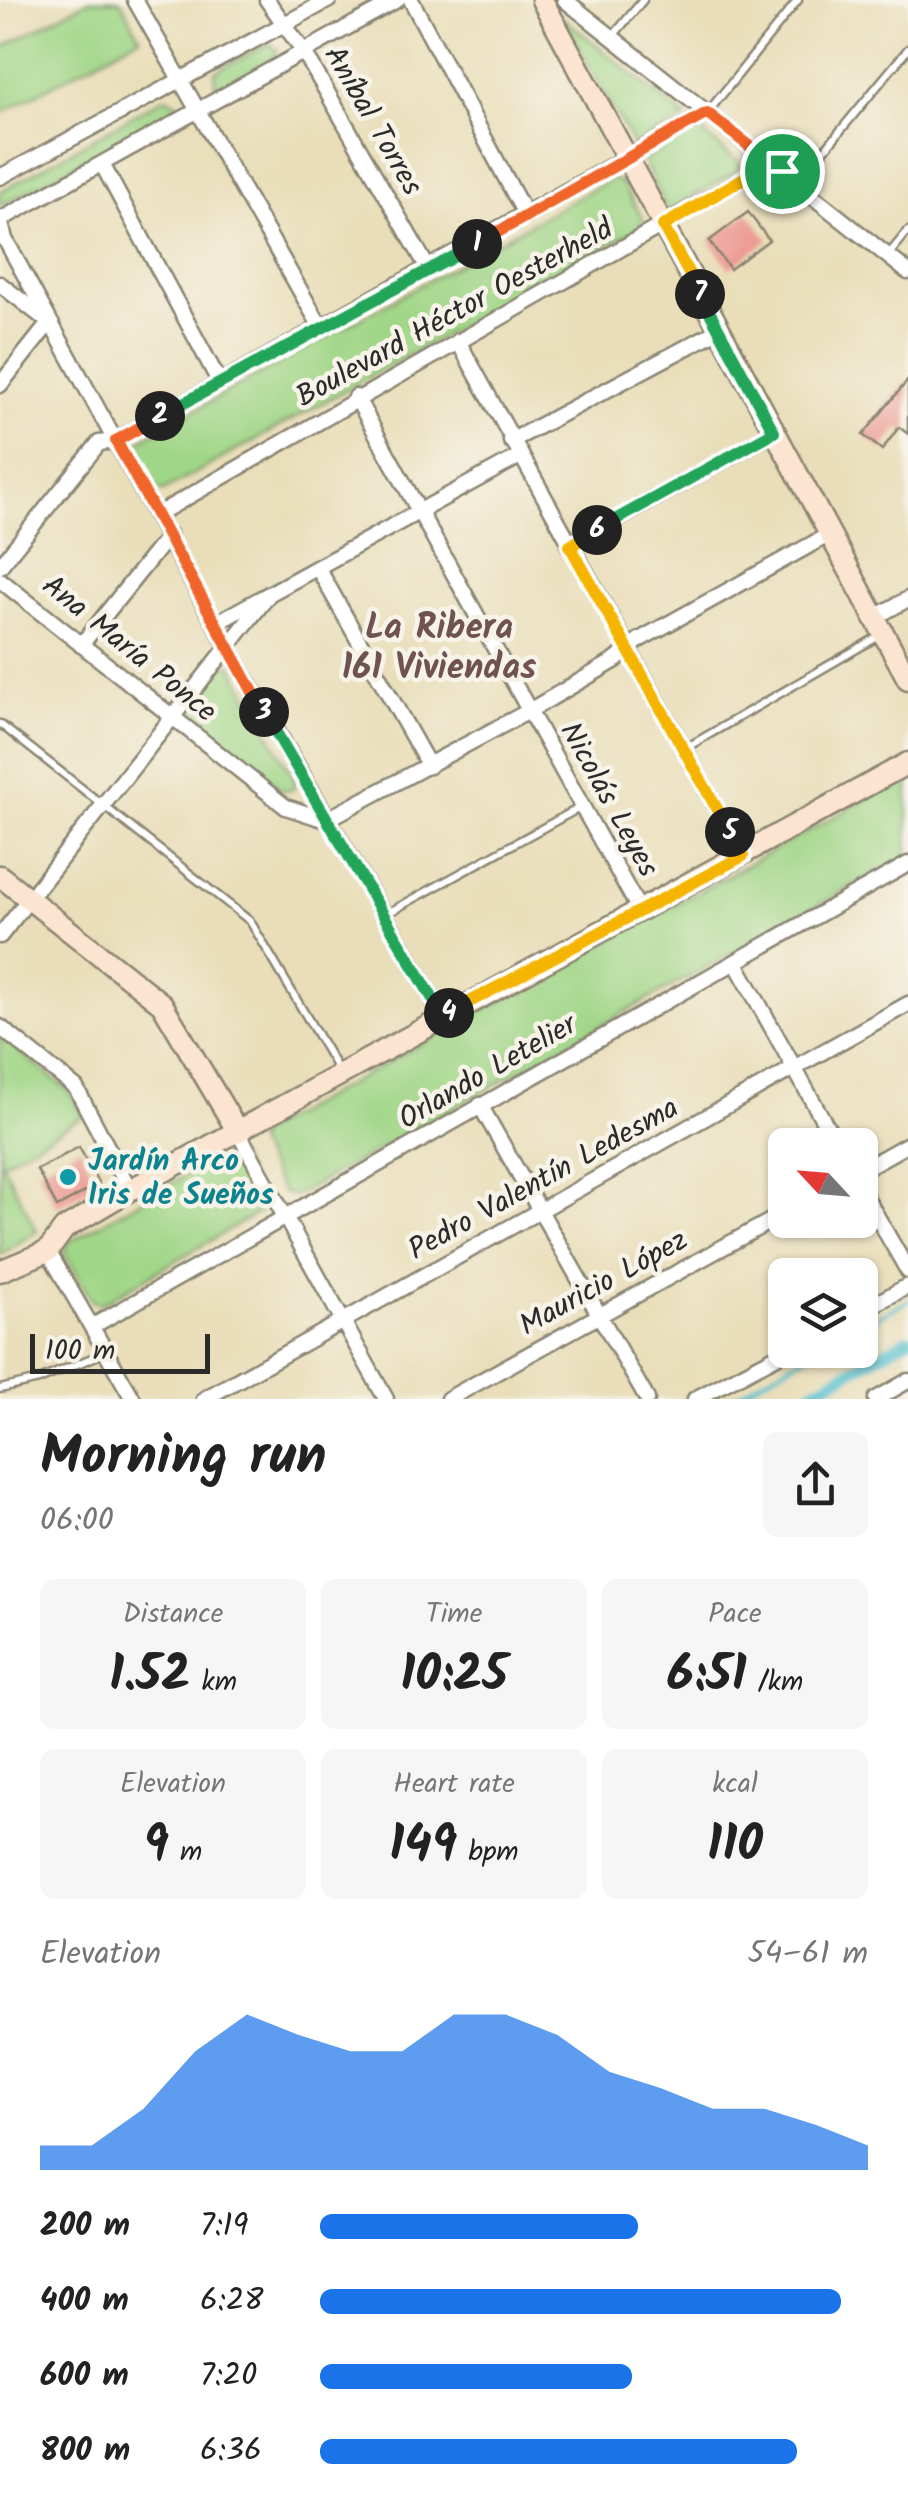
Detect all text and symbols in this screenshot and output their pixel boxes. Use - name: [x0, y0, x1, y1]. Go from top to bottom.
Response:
- street label: Aníbal Torres: [310, 37, 435, 205]
- pin: [740, 129, 825, 214]
- icon: arrive: [755, 144, 810, 199]
- street label: Boulevard Héctor Oesterheld: [287, 206, 624, 421]
- pin: 1: [452, 219, 502, 269]
- text: 1: [473, 221, 481, 266]
- pin: 7: [675, 269, 725, 319]
- text: 7: [693, 271, 707, 316]
- pin: 2: [135, 391, 185, 441]
- text: 2: [152, 393, 168, 438]
- pin: 6: [572, 505, 622, 555]
- text: 6: [589, 507, 605, 552]
- street label: Ana María Ponce: [30, 564, 227, 736]
- district label: La Ribera 161 Viviendas: [342, 601, 536, 697]
- pin: 3: [239, 687, 289, 737]
- text: 3: [256, 689, 272, 734]
- street label: Nicolás Leyes: [546, 714, 671, 887]
- pin: 5: [705, 807, 755, 857]
- text: 5: [723, 809, 737, 854]
- pin: 4: [424, 988, 474, 1038]
- text: 4: [441, 990, 457, 1035]
- street label: Orlando Letelier: [390, 1001, 588, 1143]
- street label: Pedro Valentín Ledesma: [400, 1085, 688, 1274]
- north arrow: [768, 1128, 878, 1238]
- map controls: [768, 1128, 878, 1368]
- place label: Jardín Arco Iris de Sueños: [88, 1138, 274, 1220]
- marker: Jardín Arco Iris de Sueños: [57, 1166, 79, 1188]
- street label: Mauricio López: [511, 1218, 697, 1350]
- button: layers: [768, 1258, 878, 1368]
- scale bar: [30, 1329, 210, 1374]
- text: 100 m: [45, 1329, 115, 1374]
- text: Morning run: [40, 1415, 327, 1502]
- button: share: [763, 1432, 868, 1537]
- text: 06:00: [40, 1496, 114, 1547]
- text: Distance: [123, 1592, 223, 1637]
- text: Time: [426, 1592, 482, 1637]
- text: Pace: [708, 1592, 762, 1637]
- text: 1.52: [109, 1637, 190, 1717]
- text: 10:25: [400, 1637, 508, 1717]
- text: 6:51: [667, 1637, 747, 1717]
- text: km: [190, 1660, 237, 1705]
- text: /km: [747, 1660, 803, 1705]
- text: Elevation: [120, 1762, 226, 1807]
- text: Heart rate: [393, 1762, 515, 1807]
- text: kcal: [712, 1762, 758, 1807]
- text: 9: [144, 1807, 169, 1887]
- text: 149: [389, 1807, 457, 1887]
- text: 110: [707, 1807, 763, 1887]
- text: m: [169, 1830, 202, 1875]
- text: bpm: [457, 1830, 519, 1875]
- text: Elevation: [40, 1929, 161, 1980]
- text: 54–61 m: [748, 1929, 868, 1980]
- text: 200 m: [40, 2201, 130, 2252]
- text: 7:19: [200, 2201, 248, 2252]
- text: 400 m: [40, 2276, 129, 2327]
- text: 6:28: [200, 2276, 264, 2327]
- text: 600 m: [40, 2351, 129, 2402]
- text: 7:20: [200, 2351, 257, 2402]
- text: 800 m: [40, 2426, 130, 2477]
- text: 6:36: [200, 2426, 262, 2477]

